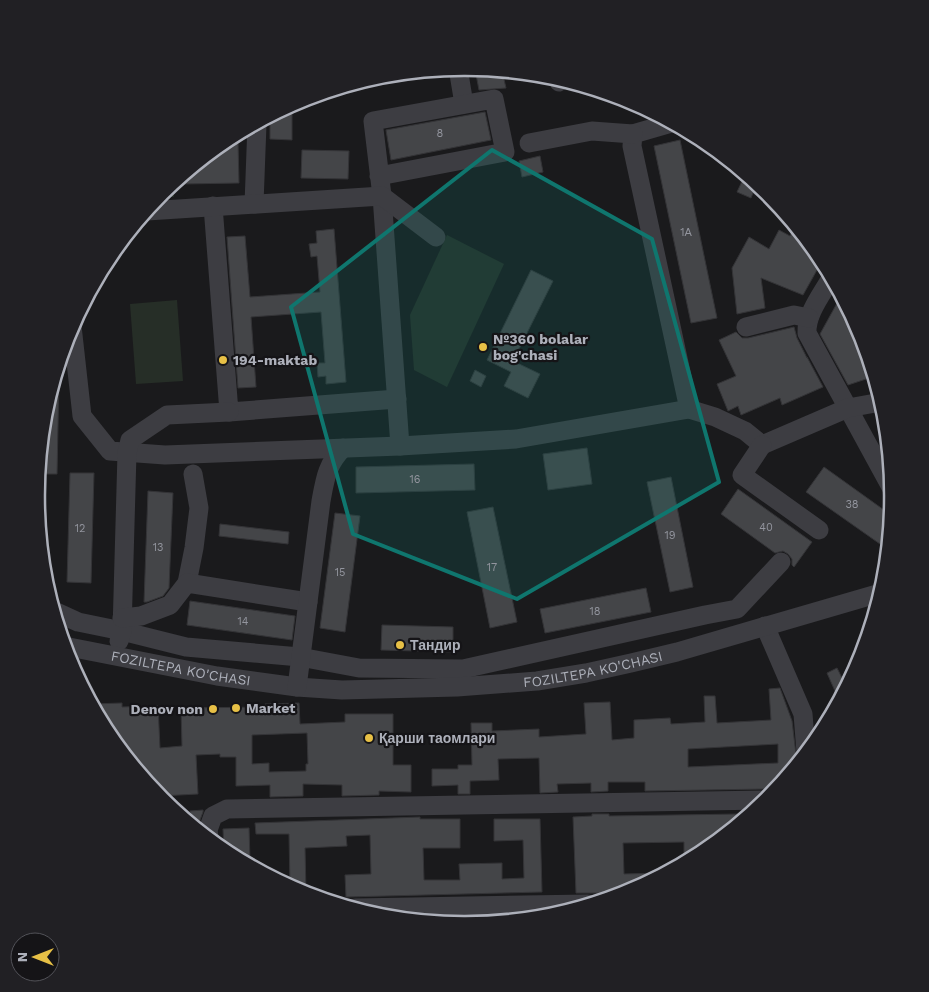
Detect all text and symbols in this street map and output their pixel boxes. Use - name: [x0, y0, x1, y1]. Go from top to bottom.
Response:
- house number: 8: [437, 127, 444, 140]
- house number: 1А: [680, 226, 692, 239]
- place label: №360 bolalar bog'chasi: [493, 331, 588, 363]
- marker: №360 bolalar bog'chasi: [477, 341, 489, 353]
- place label: 194-maktab: [233, 352, 317, 368]
- marker: 194-maktab: [217, 354, 229, 366]
- house number: 16: [410, 473, 421, 486]
- house number: 38: [845, 498, 859, 511]
- house number: 40: [759, 521, 773, 534]
- house number: 12: [75, 522, 85, 535]
- house number: 19: [664, 529, 676, 542]
- house number: 13: [153, 541, 163, 554]
- house number: 17: [487, 561, 497, 574]
- house number: 15: [335, 566, 345, 579]
- house number: 18: [589, 605, 601, 618]
- house number: 14: [237, 615, 249, 628]
- place label: Тандир: [410, 637, 461, 653]
- marker: Тандир: [394, 639, 406, 651]
- street label: FOZILTEPA KO'CHASI: [110, 647, 252, 689]
- street label: FOZILTEPA KO'CHASI: [523, 648, 664, 690]
- place label: Market: [246, 700, 295, 716]
- place label: Denov non: [131, 701, 203, 717]
- marker: Market: [230, 702, 242, 714]
- marker: Denov non: [207, 703, 219, 715]
- place label: Қарши таомлари: [379, 730, 495, 746]
- marker: Қарши таомлари: [363, 732, 375, 744]
- north arrow: [10, 932, 60, 982]
- text: N: [14, 952, 30, 962]

